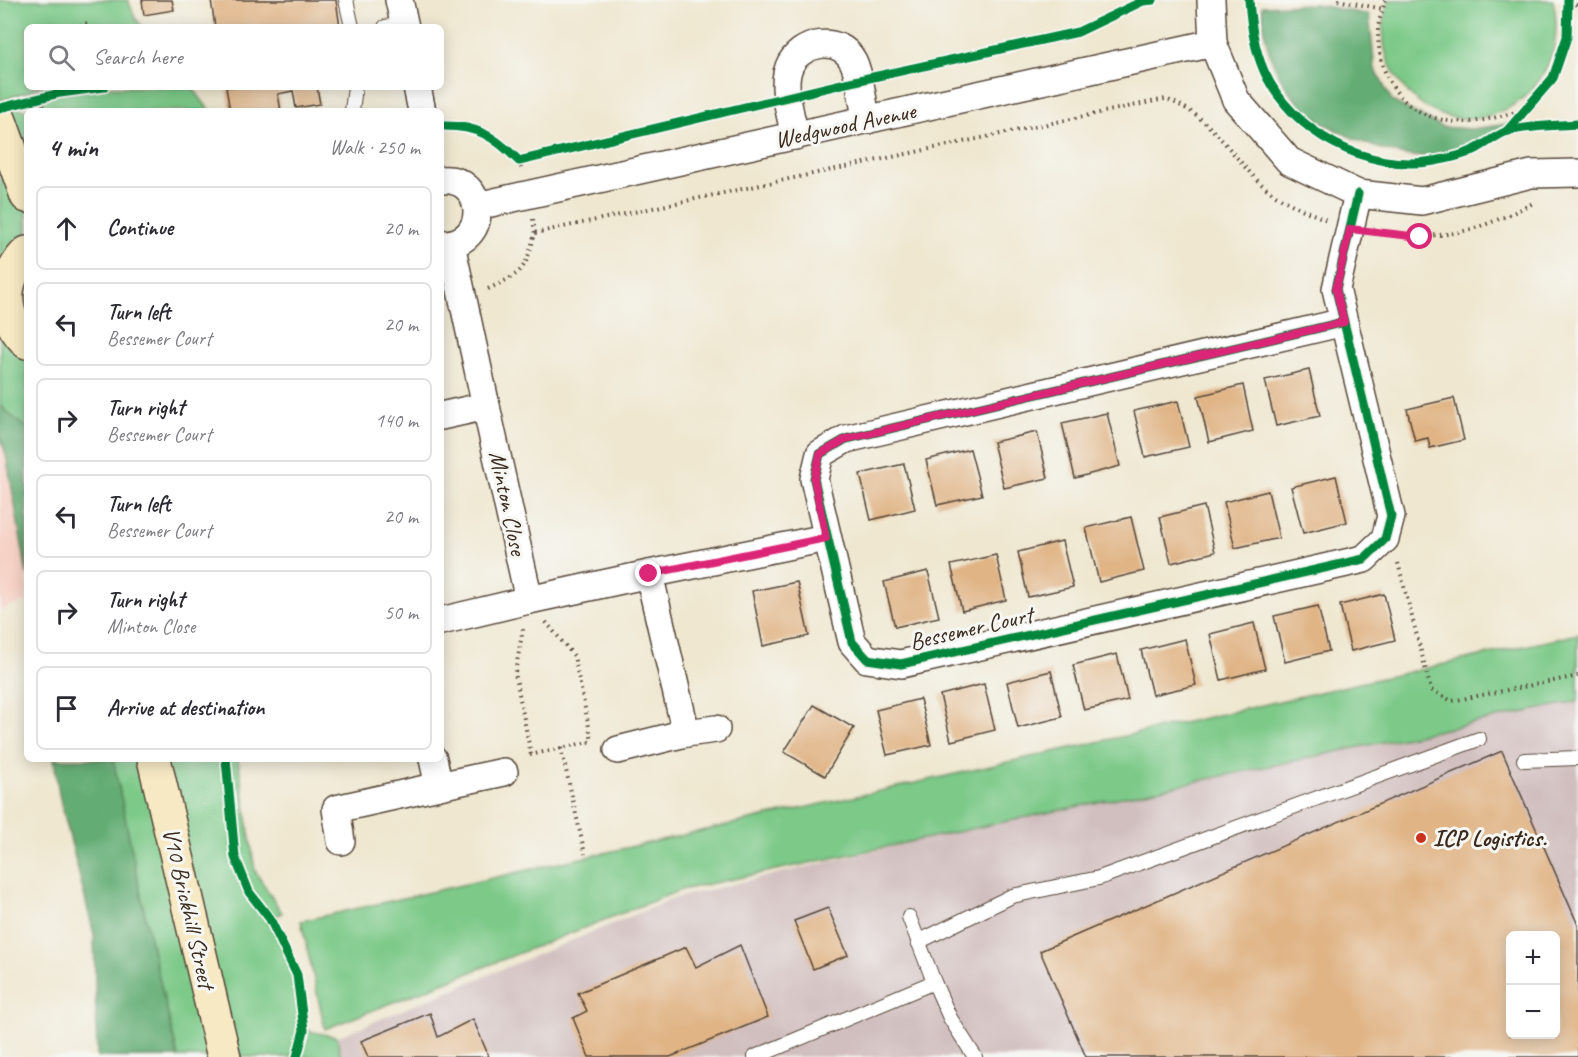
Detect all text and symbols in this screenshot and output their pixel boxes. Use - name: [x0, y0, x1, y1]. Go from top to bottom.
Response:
- search box: [24, 24, 444, 90]
- icon: search: [45, 41, 78, 74]
- text: Search here: [93, 43, 183, 71]
- street label: Wedgwood Avenue: [772, 95, 920, 155]
- text: 4 min: [48, 131, 98, 164]
- text: Walk · 250 m: [330, 135, 420, 160]
- icon: ahead: [50, 212, 83, 245]
- text: Continue: [107, 214, 173, 242]
- text: 20 m: [384, 216, 418, 241]
- route start: [1406, 223, 1432, 249]
- text: Turn left: [107, 298, 171, 326]
- icon: left: [50, 308, 83, 341]
- text: 20 m: [384, 312, 418, 337]
- text: Bessemer Court: [107, 326, 212, 351]
- text: Turn right: [107, 394, 184, 422]
- icon: right: [50, 404, 83, 437]
- text: 140 m: [375, 408, 418, 433]
- text: Bessemer Court: [107, 422, 212, 447]
- street label: Minton Close: [482, 448, 534, 560]
- text: Turn left: [107, 490, 171, 518]
- icon: left: [50, 500, 83, 533]
- text: 20 m: [384, 504, 418, 529]
- text: Bessemer Court: [107, 518, 212, 543]
- route end: [635, 560, 661, 586]
- text: Turn right: [107, 586, 184, 614]
- icon: right: [50, 596, 83, 629]
- street label: Bessemer Court: [907, 599, 1038, 657]
- text: 50 m: [384, 600, 418, 625]
- text: Minton Close: [107, 614, 195, 639]
- icon: arrive: [50, 692, 83, 725]
- text: Arrive at destination: [107, 694, 264, 722]
- place label: ICP Logistics.: [1433, 823, 1548, 853]
- street label: V10 Brickhill Street: [156, 825, 223, 994]
- marker: ICP Logistics.: [1414, 831, 1428, 845]
- map controls: [1506, 931, 1560, 1039]
- button: +: [1506, 931, 1560, 985]
- button: −: [1506, 985, 1560, 1039]

